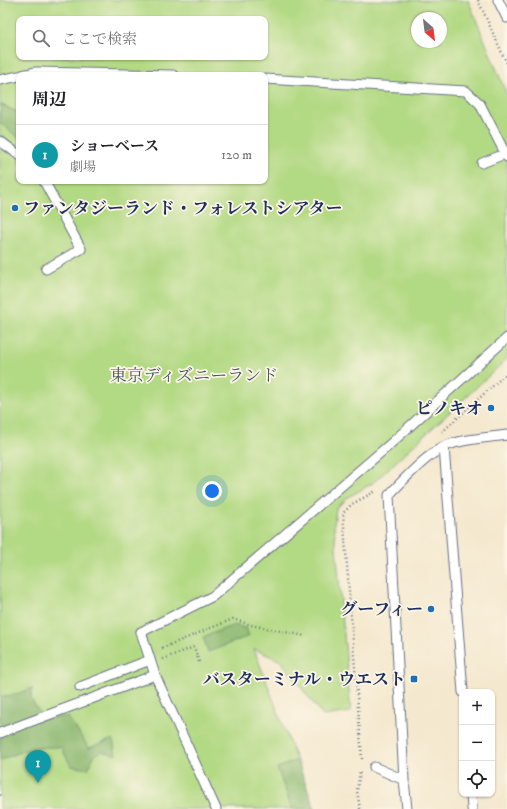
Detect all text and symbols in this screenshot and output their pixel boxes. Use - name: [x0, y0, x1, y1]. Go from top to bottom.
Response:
- north arrow: [411, 12, 447, 48]
- search box: [16, 16, 268, 60]
- icon: search: [30, 27, 52, 49]
- text: ここで検索: [62, 30, 137, 49]
- text: 周辺: [32, 89, 66, 111]
- text: ショーベース: [70, 137, 159, 156]
- text: 1: [43, 147, 47, 163]
- text: 120 m: [221, 147, 252, 163]
- text: 劇場: [70, 159, 96, 175]
- place label: ファンタジーランド・フォレストシアター: [23, 198, 342, 220]
- marker: ファンタジーランド・フォレストシアター: [10, 203, 20, 213]
- park label: 東京ディズニーランド: [110, 365, 278, 387]
- place label: ピノキオ: [416, 398, 483, 420]
- marker: ピノキオ: [486, 403, 496, 413]
- your location: [202, 481, 222, 501]
- place label: グーフィー: [340, 599, 423, 621]
- marker: グーフィー: [426, 604, 436, 614]
- place label: バスターミナル・ウエスト: [203, 669, 406, 691]
- marker: バスターミナル・ウエスト: [409, 674, 419, 684]
- map controls: [459, 689, 495, 797]
- button: +: [459, 689, 495, 725]
- button: −: [459, 725, 495, 761]
- pin: 1: [25, 750, 51, 783]
- button: locate: [459, 761, 495, 797]

